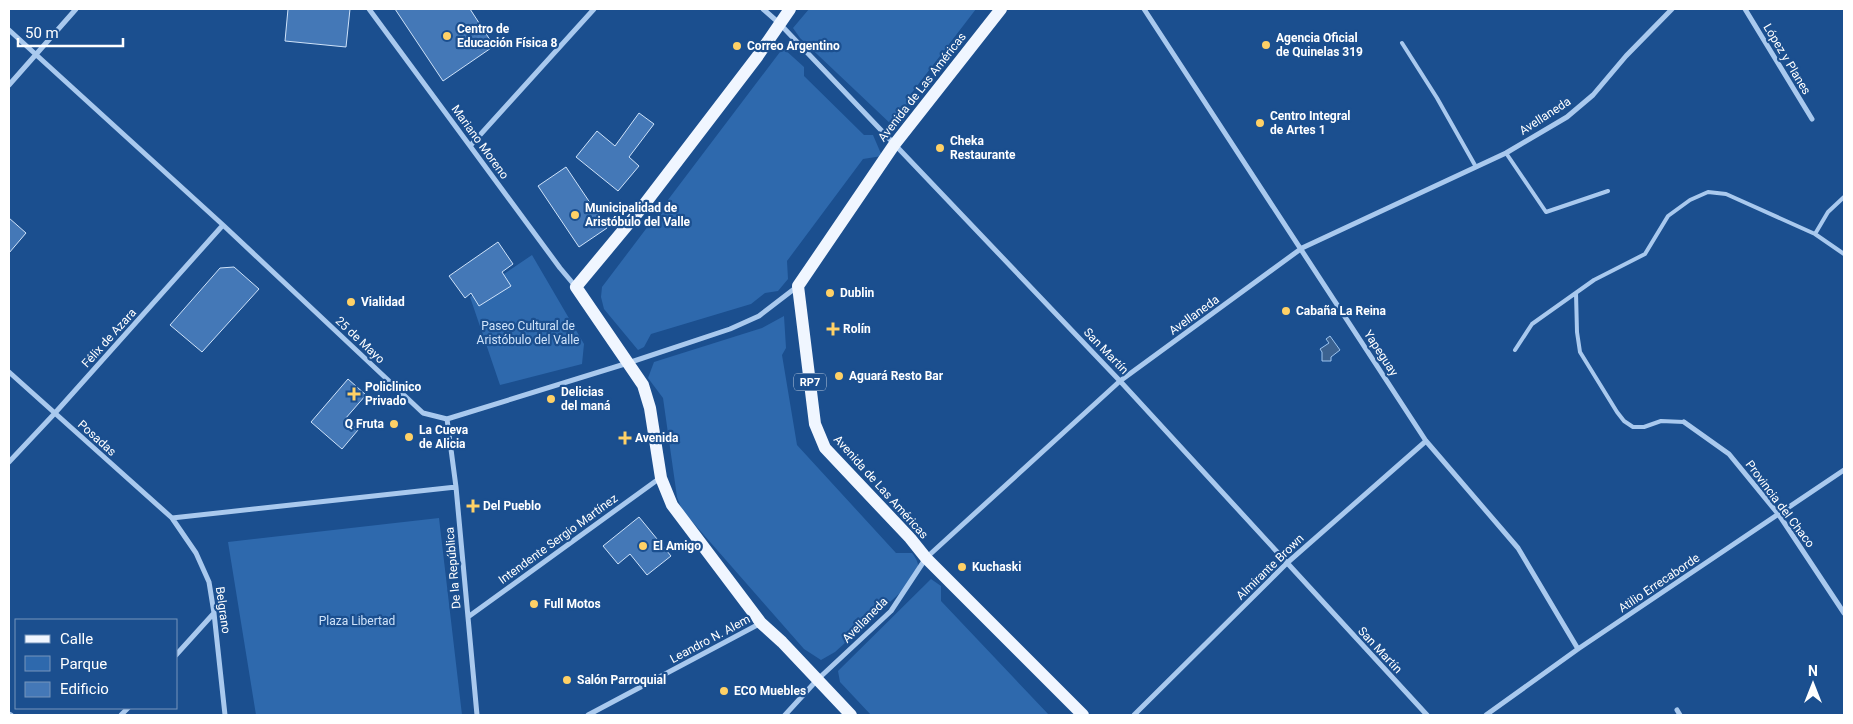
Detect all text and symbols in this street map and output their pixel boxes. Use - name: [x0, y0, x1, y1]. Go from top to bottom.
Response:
- scale bar: [18, 15, 122, 47]
- street label: López y Planes: [1760, 21, 1814, 97]
- place label: Centro de Educación Física 8: [457, 22, 558, 50]
- text: 50 m: [25, 24, 59, 42]
- marker: Centro de Educación Física 8: [441, 30, 453, 42]
- street label: Avenida de Las Américas: [875, 30, 969, 144]
- place label: Agencia Oficial de Quinelas 319: [1276, 31, 1363, 59]
- place label: Correo Argentino: [747, 39, 840, 53]
- marker: Agencia Oficial de Quinelas 319: [1260, 39, 1272, 51]
- marker: Correo Argentino: [731, 40, 743, 52]
- street label: Avellaneda: [1517, 94, 1573, 138]
- street label: Mariano Moreno: [448, 102, 512, 182]
- place label: Centro Integral de Artes 1: [1270, 109, 1351, 137]
- marker: Centro Integral de Artes 1: [1254, 117, 1266, 129]
- place label: Cheka Restaurante: [950, 134, 1016, 162]
- marker: Cheka Restaurante: [934, 142, 946, 154]
- place label: Municipalidad de Aristóbulo del Valle: [585, 201, 691, 229]
- marker: Municipalidad de Aristóbulo del Valle: [569, 209, 581, 221]
- place label: Dublin: [840, 286, 875, 300]
- marker: Dublin: [824, 287, 836, 299]
- street label: Avellaneda: [1166, 292, 1222, 338]
- place label: Vialidad: [361, 295, 405, 309]
- marker: Vialidad: [345, 296, 357, 308]
- place label: Cabaña La Reina: [1296, 304, 1387, 318]
- marker: Cabaña La Reina: [1280, 305, 1292, 317]
- street label: Félix de Azara: [79, 306, 139, 370]
- street label: 25 de Mayo: [333, 314, 388, 366]
- park label: Paseo Cultural de Aristóbulo del Valle: [477, 319, 579, 347]
- place label: Rolín: [843, 322, 871, 336]
- marker: Rolín: [827, 323, 839, 335]
- street label: San Martín: [1081, 325, 1131, 377]
- street label: Yapeguay: [1361, 327, 1401, 379]
- place label: Aguará Resto Bar: [849, 369, 944, 383]
- marker: Aguará Resto Bar: [833, 370, 845, 382]
- road number: RP7: [794, 374, 826, 391]
- place label: Policlinico Privado: [365, 380, 422, 408]
- place label: Delicias del maná: [561, 385, 611, 413]
- marker: Policlinico Privado: [347, 387, 361, 401]
- marker: Delicias del maná: [545, 393, 557, 405]
- street label: Posadas: [75, 417, 119, 459]
- place label: Q Fruta: [345, 417, 385, 431]
- marker: Q Fruta: [388, 418, 400, 430]
- place label: La Cueva de Alicia: [419, 423, 469, 451]
- marker: La Cueva de Alicia: [403, 431, 415, 443]
- place label: Avenida: [635, 431, 679, 445]
- marker: Avenida: [619, 432, 631, 444]
- street label: Avenida de Las Américas: [831, 432, 931, 542]
- street label: Provincia del Chaco: [1743, 458, 1817, 550]
- street label: Intendente Sergio Martínez: [496, 491, 620, 587]
- place label: Del Pueblo: [483, 499, 541, 513]
- marker: Del Pueblo: [467, 500, 479, 512]
- street label: De la República: [442, 526, 464, 610]
- street label: Almirante Brown: [1233, 531, 1307, 603]
- place label: El Amigo: [653, 539, 701, 553]
- marker: El Amigo: [637, 540, 649, 552]
- street label: Atilio Errecaborde: [1616, 551, 1702, 615]
- place label: Kuchaski: [972, 560, 1021, 574]
- marker: Kuchaski: [956, 561, 968, 573]
- street label: Belgrano: [213, 586, 233, 635]
- street label: Avellaneda: [839, 594, 891, 646]
- place label: Full Motos: [544, 597, 601, 611]
- marker: Full Motos: [528, 598, 540, 610]
- street label: Leandro N. Alem: [667, 612, 753, 666]
- park label: Plaza Libertad: [319, 614, 395, 628]
- legend: [15, 619, 178, 709]
- street label: San Martín: [1355, 624, 1405, 676]
- text: Calle: [60, 630, 93, 648]
- text: Parque: [60, 655, 107, 673]
- north arrow: [1788, 659, 1838, 709]
- text: N: [1808, 663, 1818, 679]
- place label: Salón Parroquial: [577, 673, 666, 687]
- marker: Salón Parroquial: [561, 674, 573, 686]
- text: Edificio: [60, 680, 109, 698]
- place label: ECO Muebles: [734, 684, 806, 698]
- marker: ECO Muebles: [718, 685, 730, 697]

